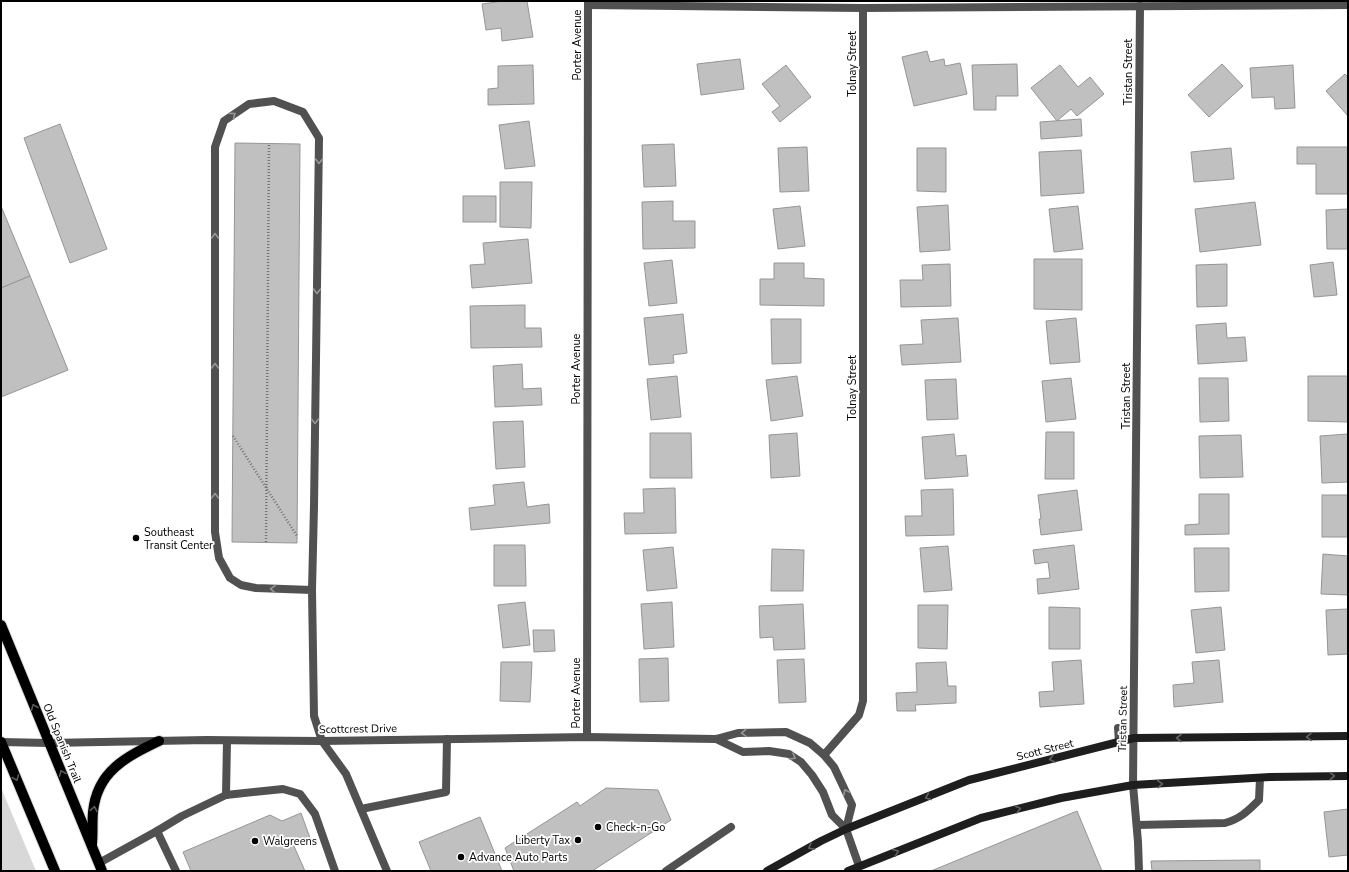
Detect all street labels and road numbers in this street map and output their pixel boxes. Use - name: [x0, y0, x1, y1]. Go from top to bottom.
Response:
- street label: Porter Avenue: [570, 9, 585, 80]
- street label: Tolnay Street: [845, 31, 860, 97]
- street label: Tristan Street: [1121, 39, 1136, 105]
- street label: Porter Avenue: [569, 333, 584, 404]
- street label: Tolnay Street: [845, 355, 860, 421]
- street label: Tristan Street: [1119, 363, 1134, 429]
- street label: Porter Avenue: [569, 657, 584, 728]
- street label: Tristan Street: [1115, 686, 1131, 752]
- street label: Old Spanish Trail: [39, 701, 85, 786]
- street label: Scottcrest Drive: [319, 721, 397, 737]
- street label: Scott Street: [1015, 736, 1075, 764]

